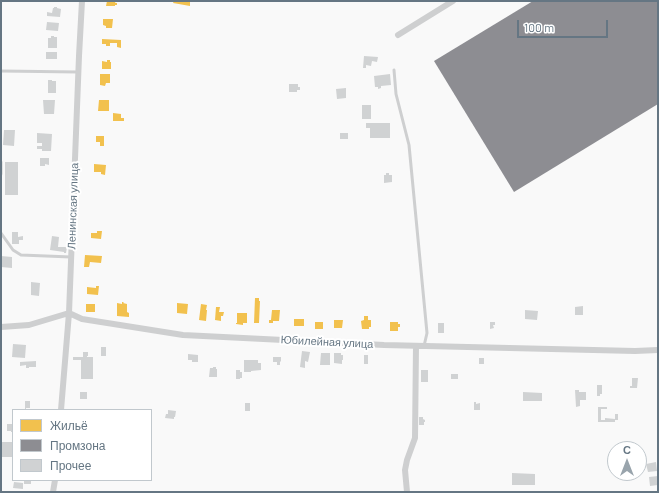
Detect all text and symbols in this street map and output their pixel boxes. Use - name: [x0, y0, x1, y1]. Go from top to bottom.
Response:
- scale bar: [519, 12, 610, 38]
- text: 100 m: [524, 20, 554, 34]
- street label: Ленинская улица: [65, 162, 81, 250]
- street label: Юбилейная улица: [280, 333, 374, 351]
- legend: [12, 409, 152, 481]
- text: Жильё: [50, 418, 88, 432]
- text: Промзона: [50, 438, 105, 452]
- north arrow: [607, 441, 647, 481]
- text: С: [623, 443, 631, 456]
- text: Прочее: [50, 458, 91, 472]

